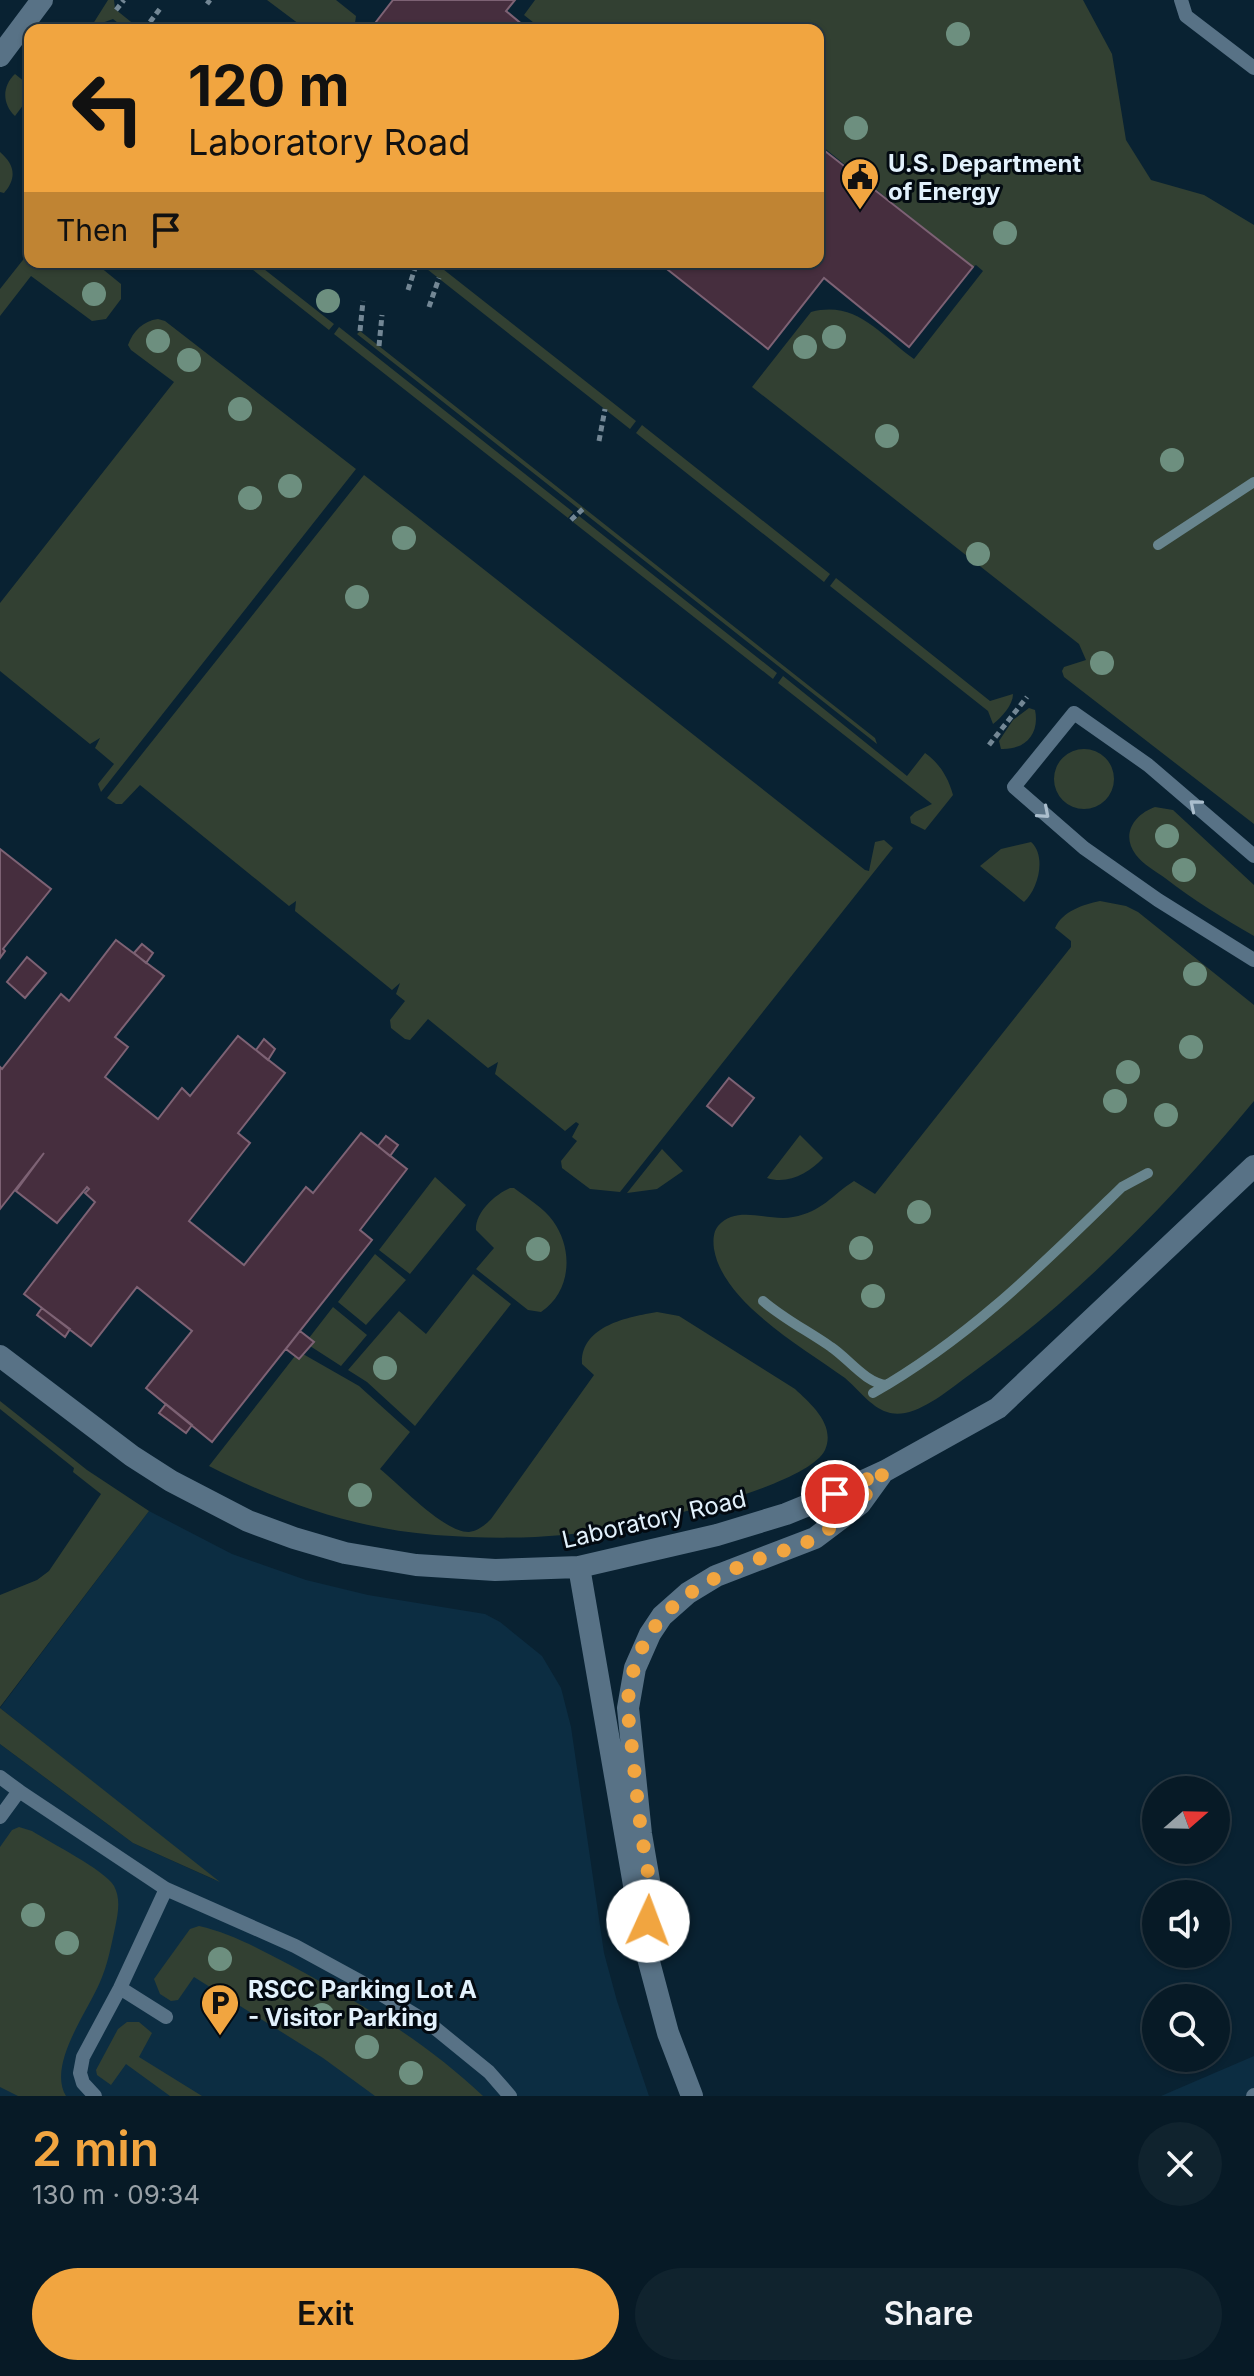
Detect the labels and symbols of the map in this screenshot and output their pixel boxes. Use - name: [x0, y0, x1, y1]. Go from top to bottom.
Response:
- place label: U.S. Department of Energy: [888, 149, 1082, 206]
- public building icon: U.S. Department of Energy: [839, 156, 881, 211]
- one-way arrow: [1190, 800, 1204, 815]
- one-way arrow: [1035, 804, 1050, 818]
- pin: [801, 1460, 869, 1528]
- street label: Laboratory Road: [559, 1484, 749, 1554]
- north arrow: [1142, 1776, 1230, 1864]
- position arrow: [606, 1879, 690, 1963]
- place label: RSCC Parking Lot A - Visitor Parking: [248, 1975, 477, 2032]
- parking icon: RSCC Parking Lot A - Visitor Parking: [199, 1982, 241, 2037]

